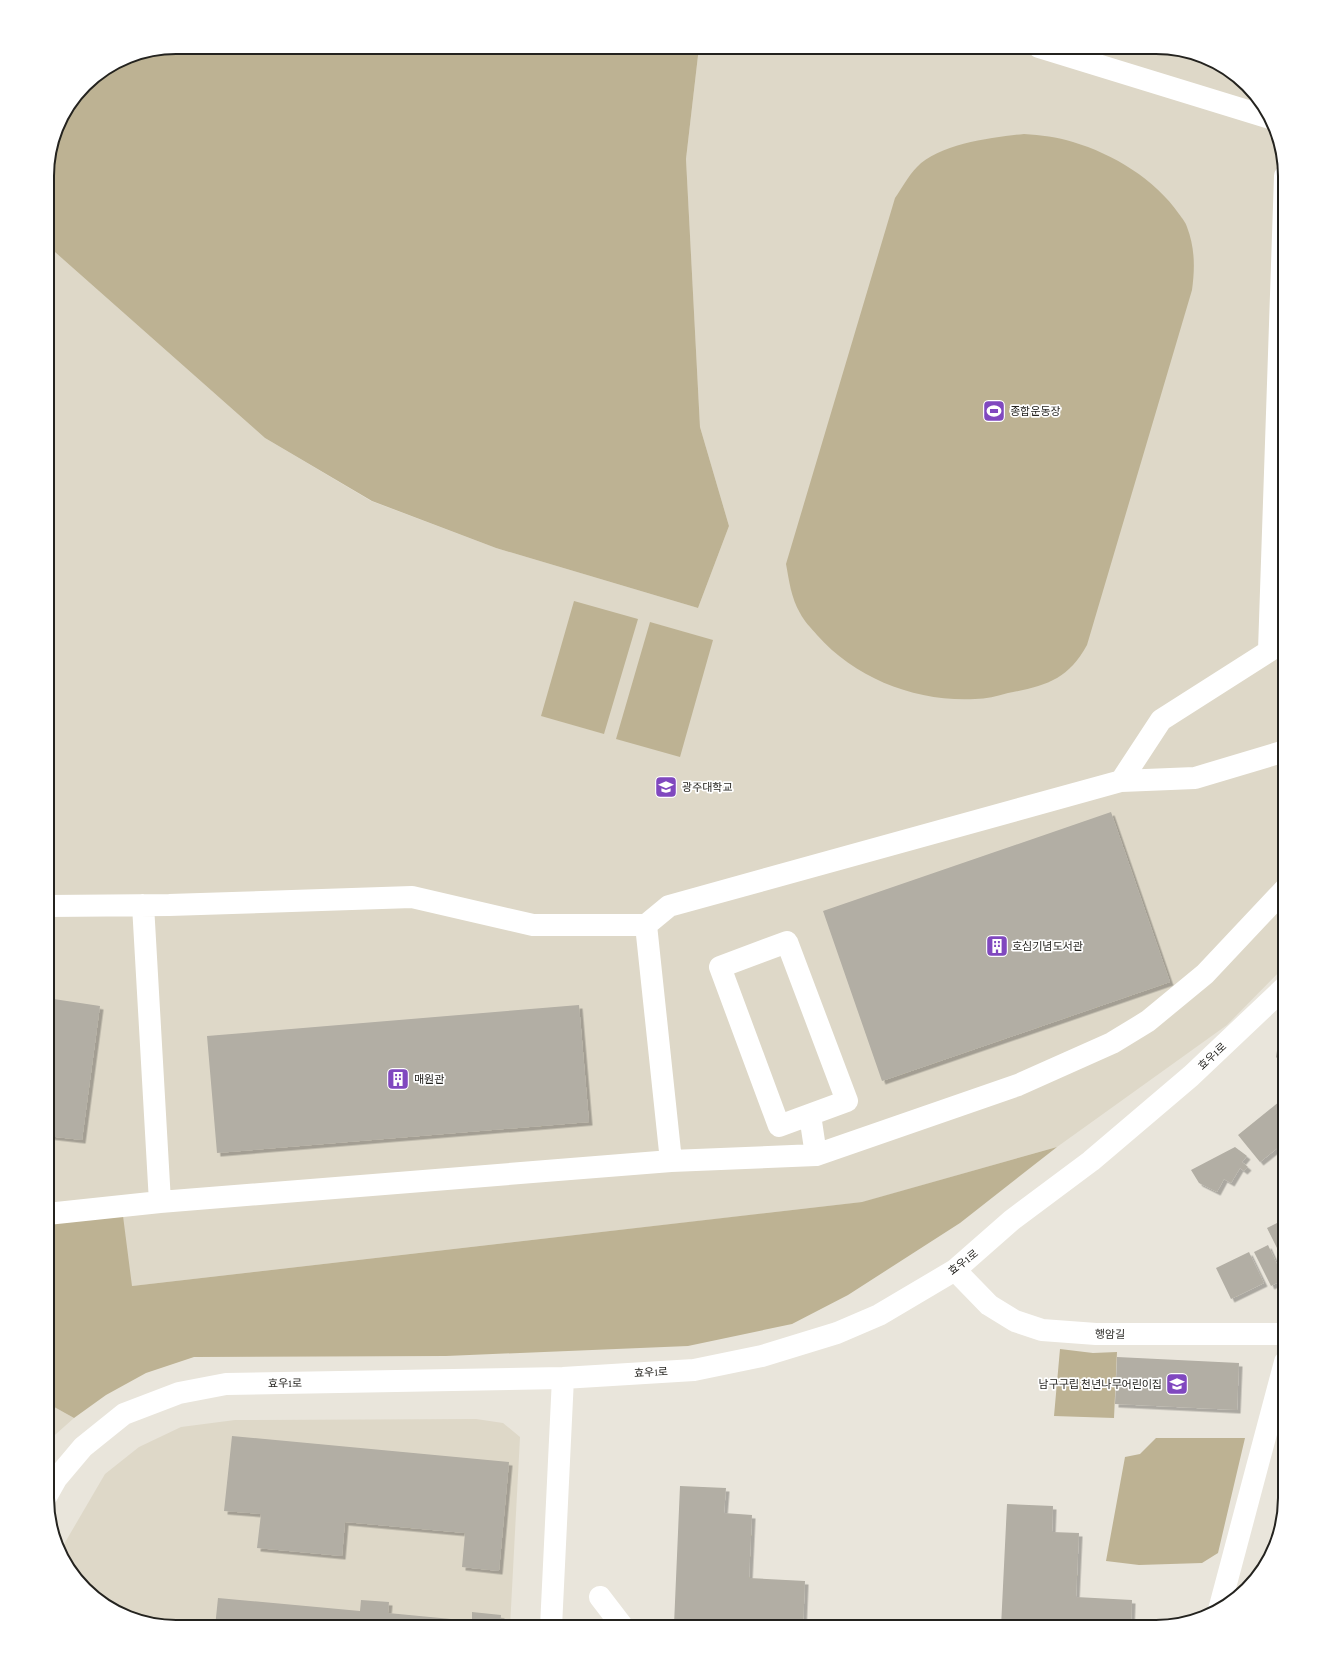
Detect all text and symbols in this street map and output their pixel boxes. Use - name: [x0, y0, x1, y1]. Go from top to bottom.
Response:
- sports icon: 종합운동장: [981, 398, 1007, 424]
- place label: 종합운동장: [1010, 405, 1061, 417]
- school or university icon: 광주대학교: [653, 774, 679, 800]
- place label: 광주대학교: [682, 781, 733, 793]
- building icon: 호심기념도서관: [984, 933, 1010, 959]
- place label: 호심기념도서관: [1012, 940, 1083, 952]
- street label: 효우1로: [1195, 1040, 1229, 1072]
- building icon: 매원관: [385, 1066, 411, 1092]
- place label: 매원관: [414, 1073, 444, 1085]
- street label: 효우1로: [946, 1247, 980, 1277]
- street label: 행암길: [1095, 1328, 1125, 1340]
- street label: 효우1로: [634, 1365, 668, 1379]
- school or university icon: 남구구립 천년나무어린이집: [1164, 1371, 1190, 1397]
- street label: 효우1로: [268, 1377, 302, 1389]
- place label: 남구구립 천년나무어린이집: [1038, 1378, 1162, 1390]

